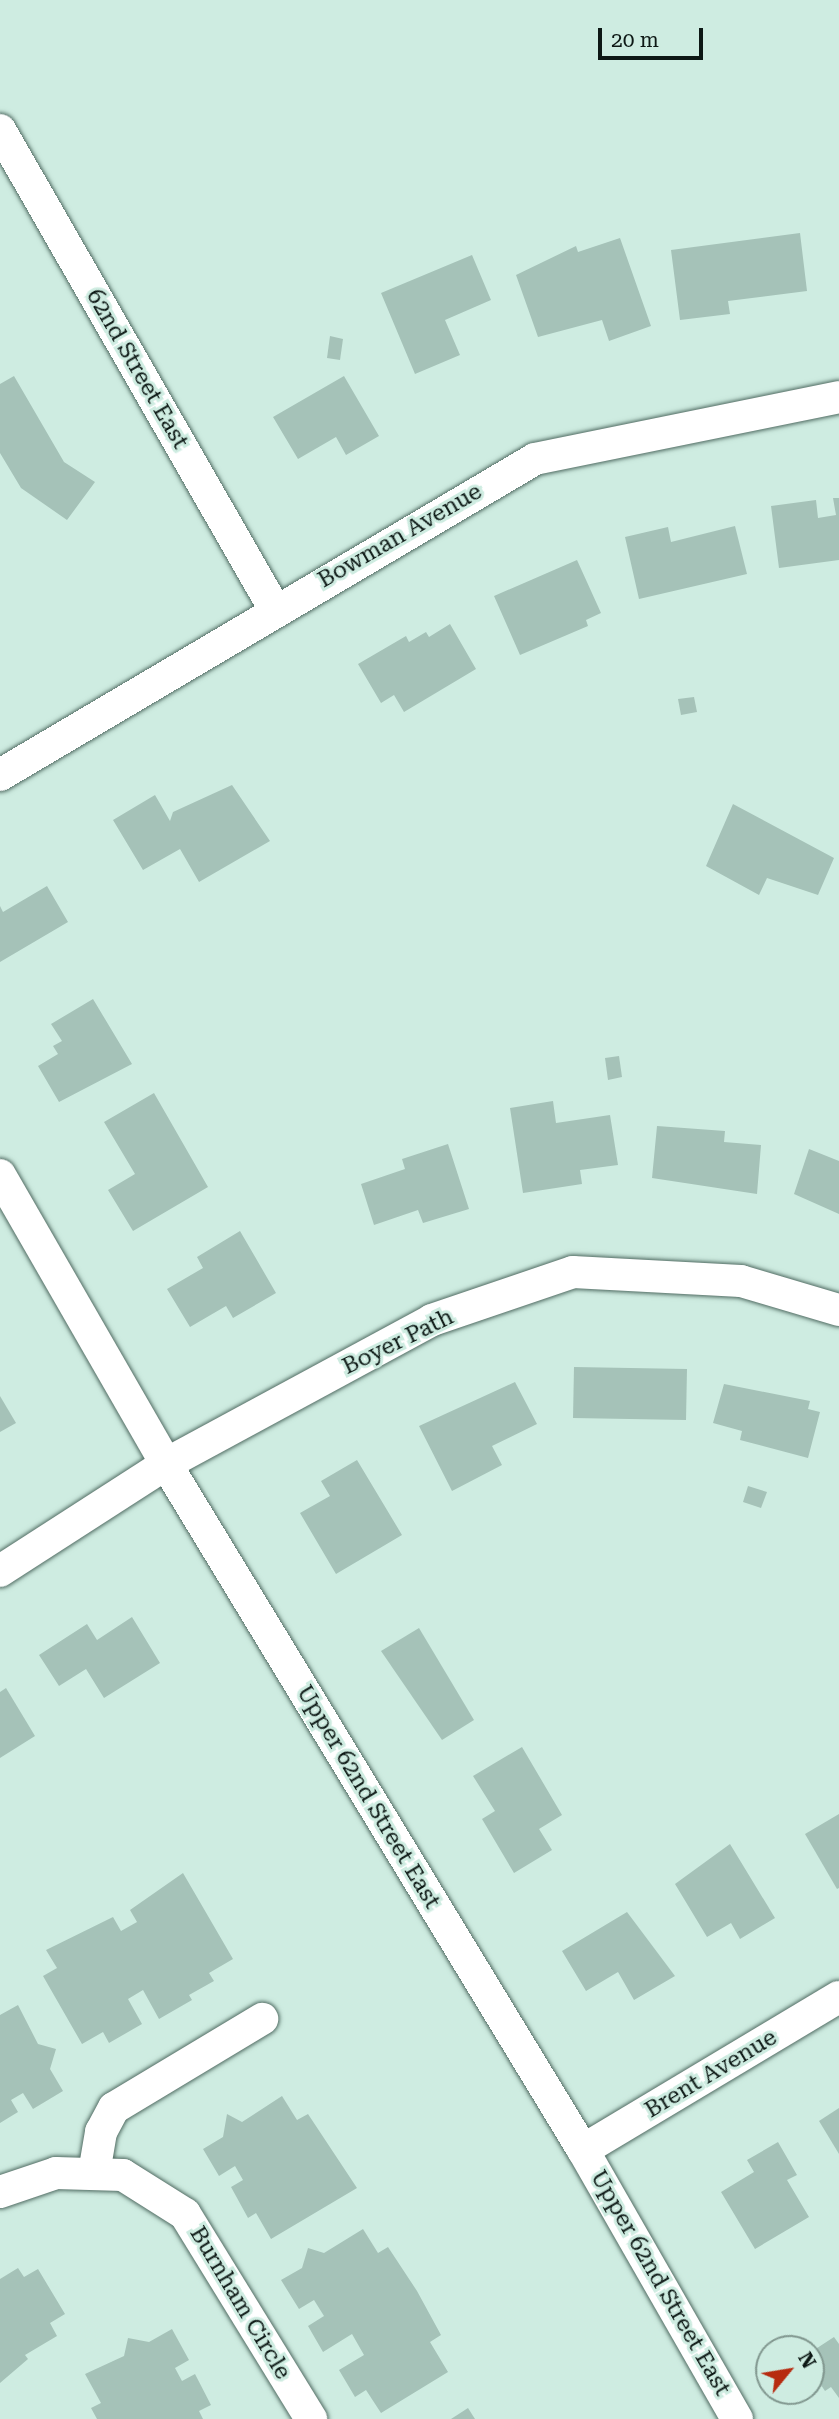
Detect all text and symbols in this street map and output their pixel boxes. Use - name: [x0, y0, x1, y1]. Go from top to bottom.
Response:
- scale bar: [601, 14, 706, 58]
- text: 20 m: [611, 28, 659, 52]
- street label: 62nd Street East: [80, 284, 194, 454]
- street label: Bowman Avenue: [313, 478, 487, 594]
- street label: Boyer Path: [338, 1303, 458, 1381]
- street label: Upper 62nd Street East: [290, 1680, 446, 1914]
- street label: Brent Avenue: [640, 2024, 782, 2124]
- street label: Upper 62nd Street East: [584, 2165, 736, 2401]
- street label: Burnham Circle: [184, 2222, 296, 2384]
- north arrow: [755, 2335, 825, 2405]
- text: N: [793, 2348, 821, 2372]

